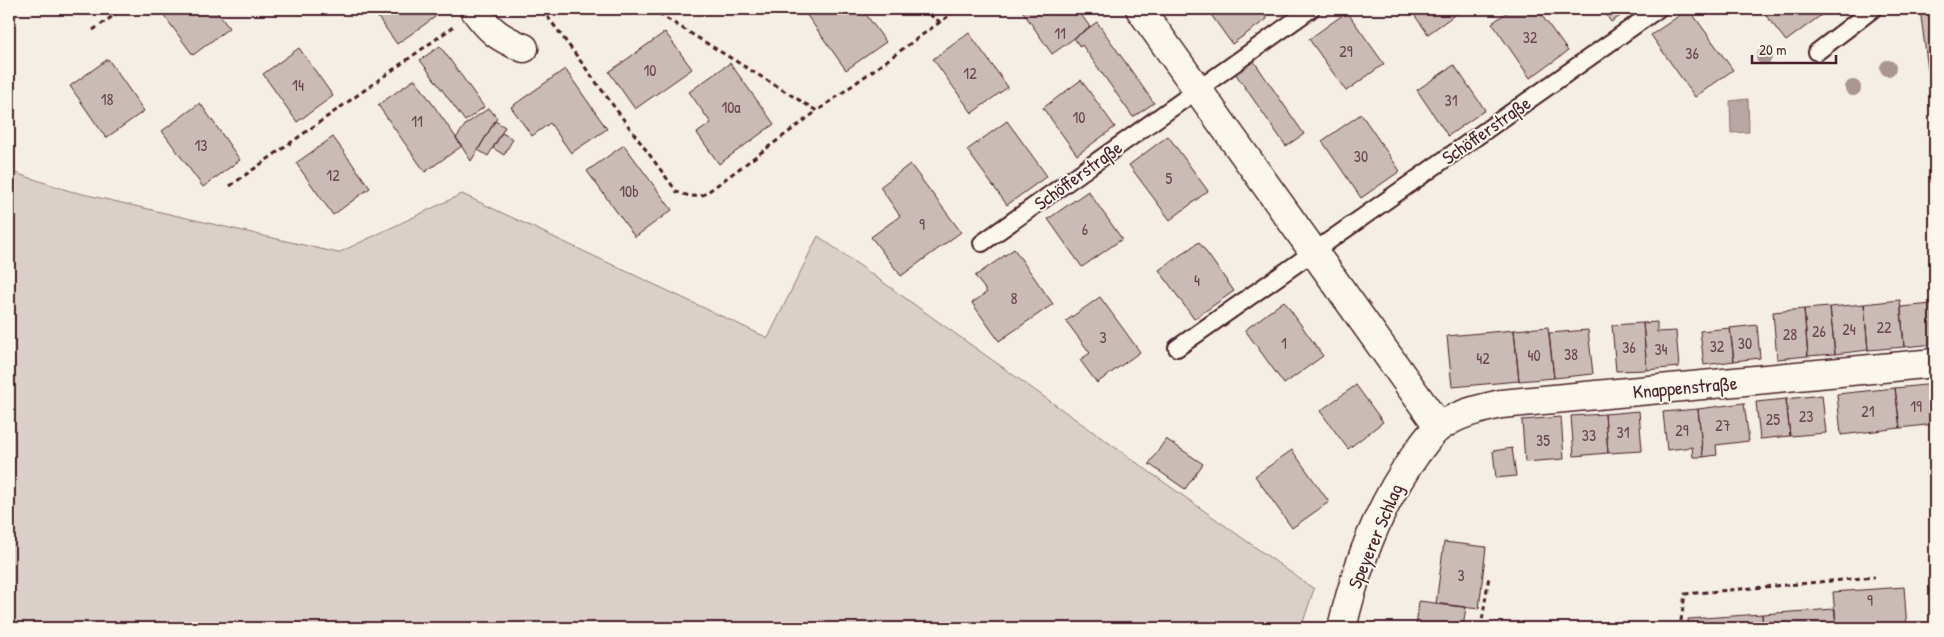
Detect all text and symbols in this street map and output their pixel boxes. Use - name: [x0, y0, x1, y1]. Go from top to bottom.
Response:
- house number: 11: [1054, 22, 1066, 44]
- house number: 32: [1523, 26, 1538, 48]
- scale bar: [1752, 32, 1835, 64]
- text: 20 m: [1759, 39, 1786, 60]
- house number: 29: [1339, 40, 1353, 62]
- house number: 36: [1685, 42, 1699, 64]
- house number: 10: [644, 59, 656, 81]
- house number: 12: [963, 62, 977, 84]
- house number: 14: [292, 74, 304, 96]
- house number: 18: [101, 88, 113, 110]
- house number: 31: [1445, 89, 1458, 111]
- street label: Schöfferstraße: [1436, 90, 1536, 170]
- house number: 10a: [721, 96, 741, 118]
- house number: 10: [1073, 106, 1085, 128]
- house number: 11: [411, 110, 423, 132]
- house number: 13: [195, 134, 207, 156]
- street label: Schöfferstraße: [1029, 134, 1128, 216]
- house number: 30: [1354, 145, 1368, 167]
- house number: 12: [326, 164, 340, 186]
- house number: 5: [1166, 167, 1173, 189]
- house number: 10b: [619, 180, 639, 202]
- house number: 9: [919, 213, 925, 235]
- house number: 6: [1082, 218, 1088, 240]
- house number: 4: [1194, 269, 1200, 291]
- house number: 8: [1011, 287, 1018, 309]
- house number: 22: [1877, 316, 1892, 338]
- house number: 24: [1842, 318, 1856, 340]
- house number: 26: [1812, 320, 1826, 342]
- house number: 28: [1783, 323, 1797, 345]
- house number: 3: [1099, 326, 1107, 348]
- house number: 1: [1281, 332, 1287, 354]
- house number: 30: [1738, 332, 1752, 354]
- house number: 32: [1710, 335, 1725, 357]
- house number: 36: [1622, 336, 1636, 358]
- house number: 34: [1654, 338, 1668, 360]
- house number: 38: [1564, 343, 1578, 365]
- house number: 40: [1527, 344, 1541, 366]
- house number: 42: [1476, 347, 1490, 369]
- street label: Knappenstraße: [1632, 369, 1739, 405]
- house number: 19: [1910, 395, 1922, 417]
- house number: 21: [1861, 400, 1875, 422]
- house number: 23: [1799, 405, 1813, 427]
- house number: 25: [1766, 408, 1780, 430]
- house number: 27: [1715, 414, 1731, 436]
- house number: 29: [1675, 419, 1689, 441]
- house number: 31: [1617, 421, 1630, 443]
- house number: 33: [1582, 424, 1596, 446]
- house number: 35: [1536, 429, 1550, 451]
- street label: Speyerer Schlag: [1341, 480, 1409, 592]
- house number: 3: [1457, 564, 1465, 586]
- house number: 9: [1867, 589, 1873, 611]

